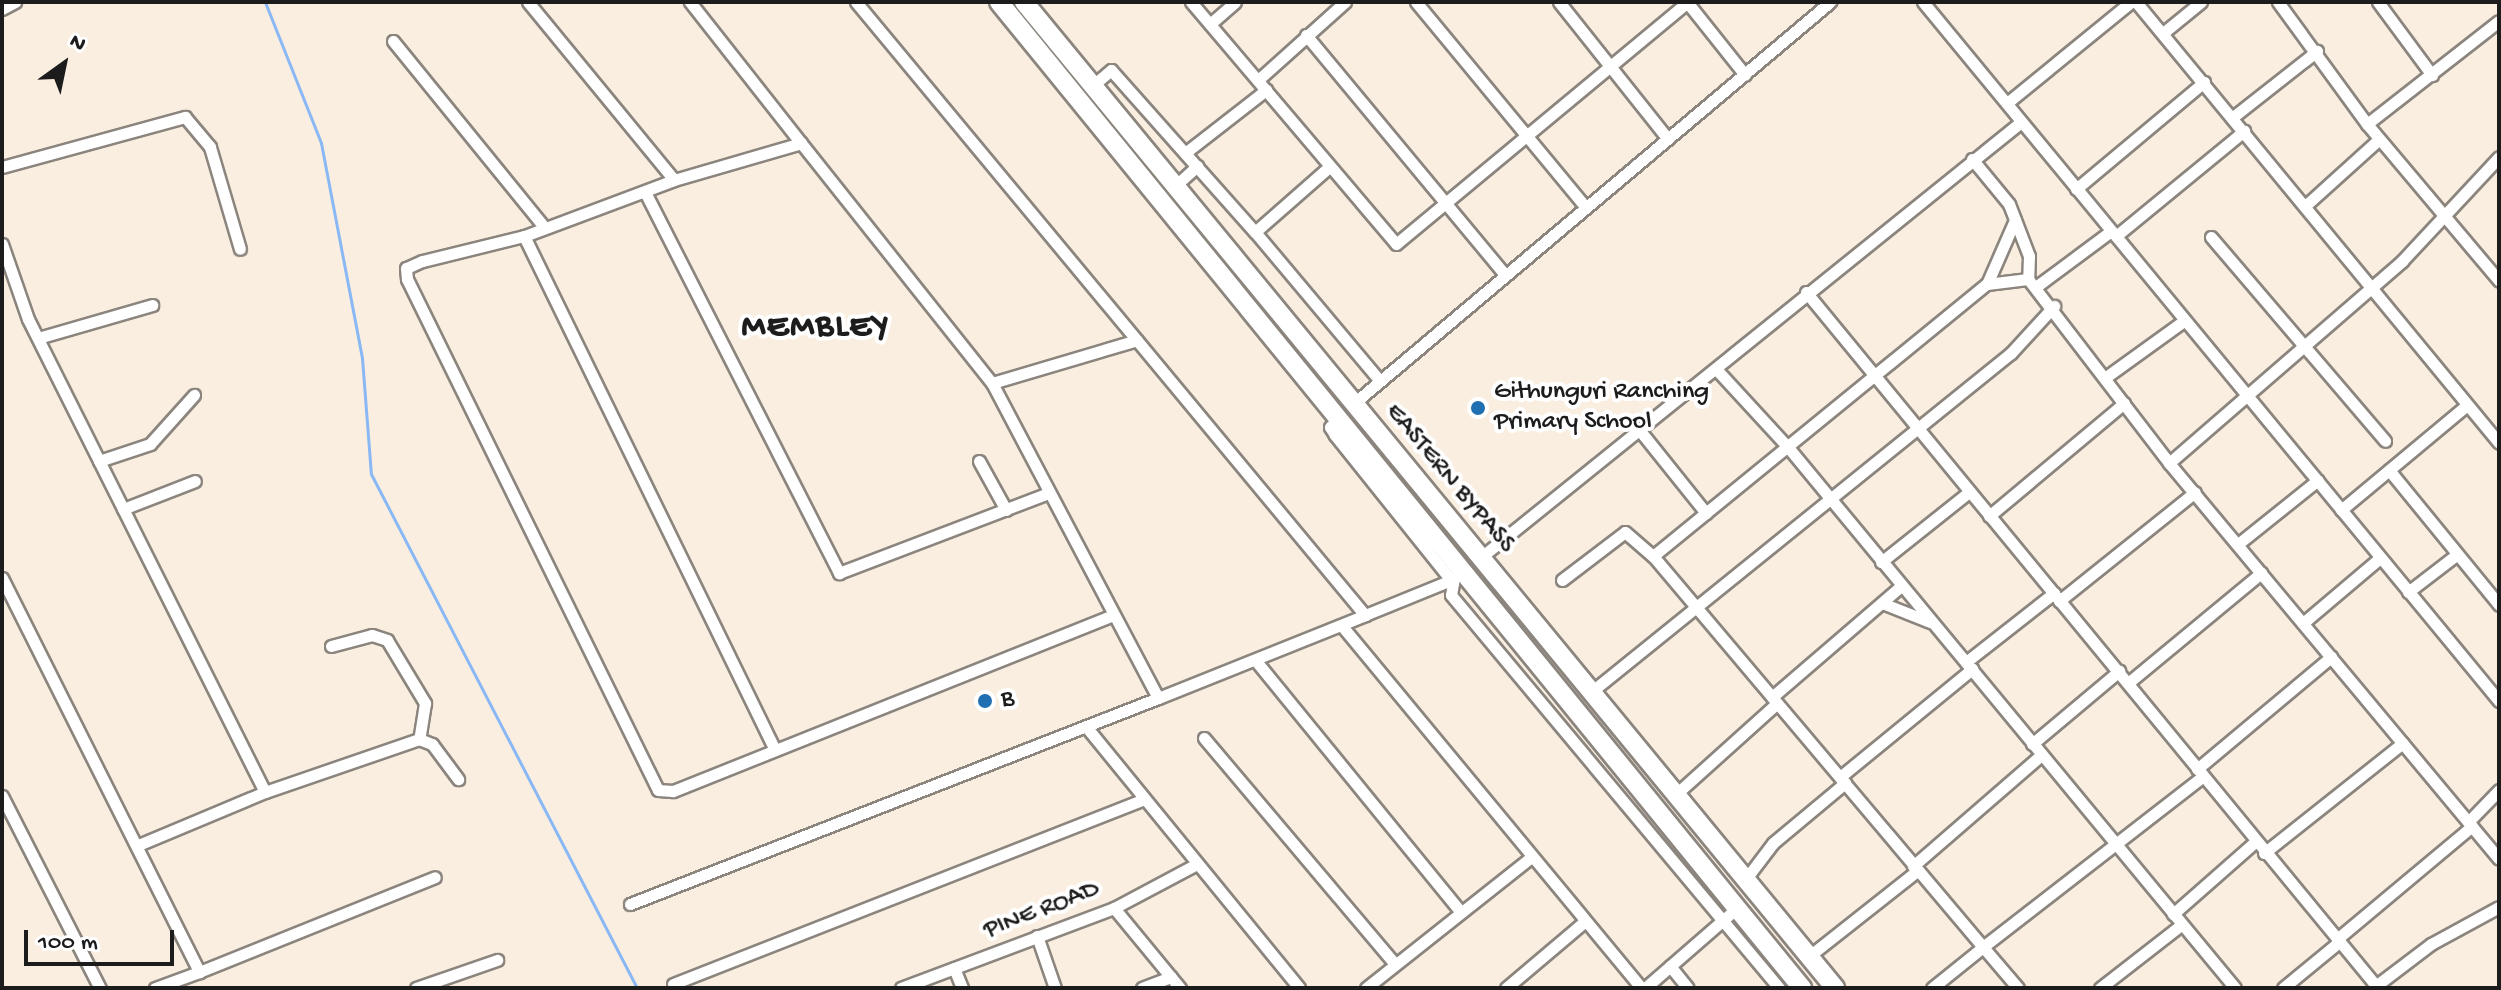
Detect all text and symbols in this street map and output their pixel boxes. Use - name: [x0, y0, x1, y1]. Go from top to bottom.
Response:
- north arrow: [24, 24, 104, 104]
- text: N: [64, 29, 90, 59]
- district label: MEMBLEY: [741, 309, 891, 349]
- place label: Githunguri Ranching Primary School: [1494, 377, 1709, 438]
- street label: EASTERN BYPASS: [1377, 398, 1521, 560]
- marker: Githunguri Ranching Primary School: [1469, 399, 1487, 417]
- place label: B: [1001, 685, 1014, 717]
- marker: B: [976, 692, 994, 710]
- street label: PINE ROAD: [980, 875, 1104, 947]
- scale bar: [28, 914, 178, 964]
- text: 100 m: [38, 929, 98, 958]

